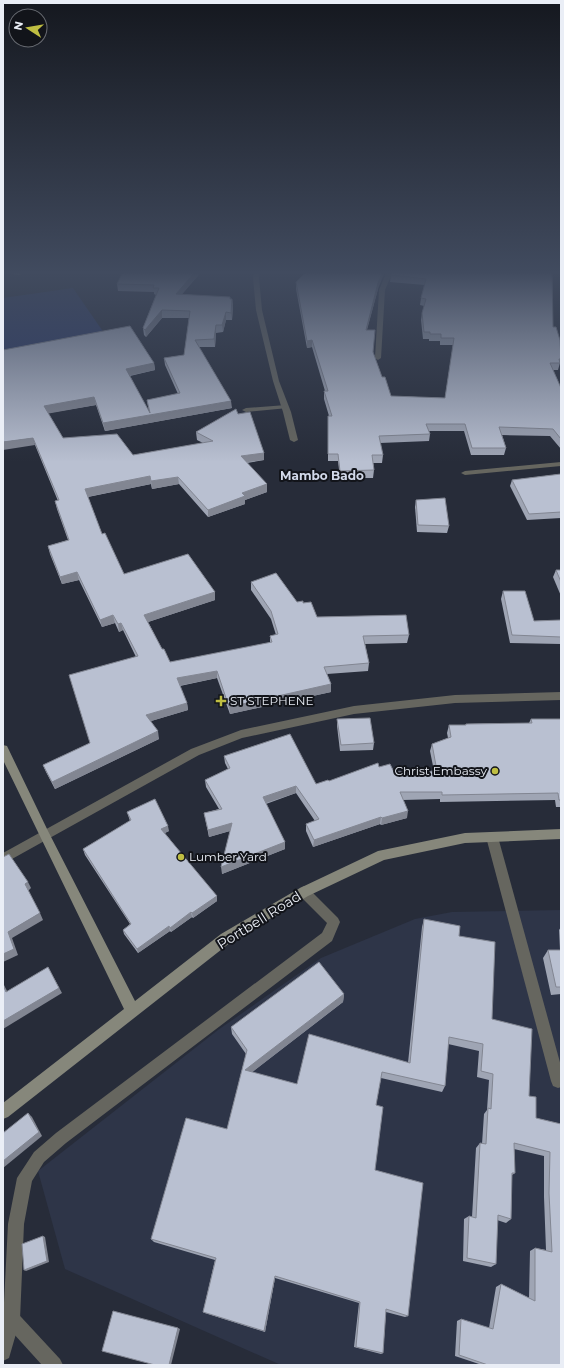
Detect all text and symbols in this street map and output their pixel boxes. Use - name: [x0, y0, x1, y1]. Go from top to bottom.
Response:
- north arrow: [8, 8, 48, 48]
- text: N: [10, 20, 26, 32]
- district label: Mambo Bado: [280, 468, 364, 483]
- place label: ST STEPHENE: [230, 693, 314, 708]
- marker: ST STEPHENE: [215, 695, 227, 707]
- place label: Christ Embassy: [394, 763, 487, 778]
- marker: Christ Embassy: [490, 766, 500, 776]
- place label: Lumber Yard: [189, 849, 267, 864]
- marker: Lumber Yard: [176, 852, 186, 862]
- street label: Portbell Road: [214, 887, 304, 953]

